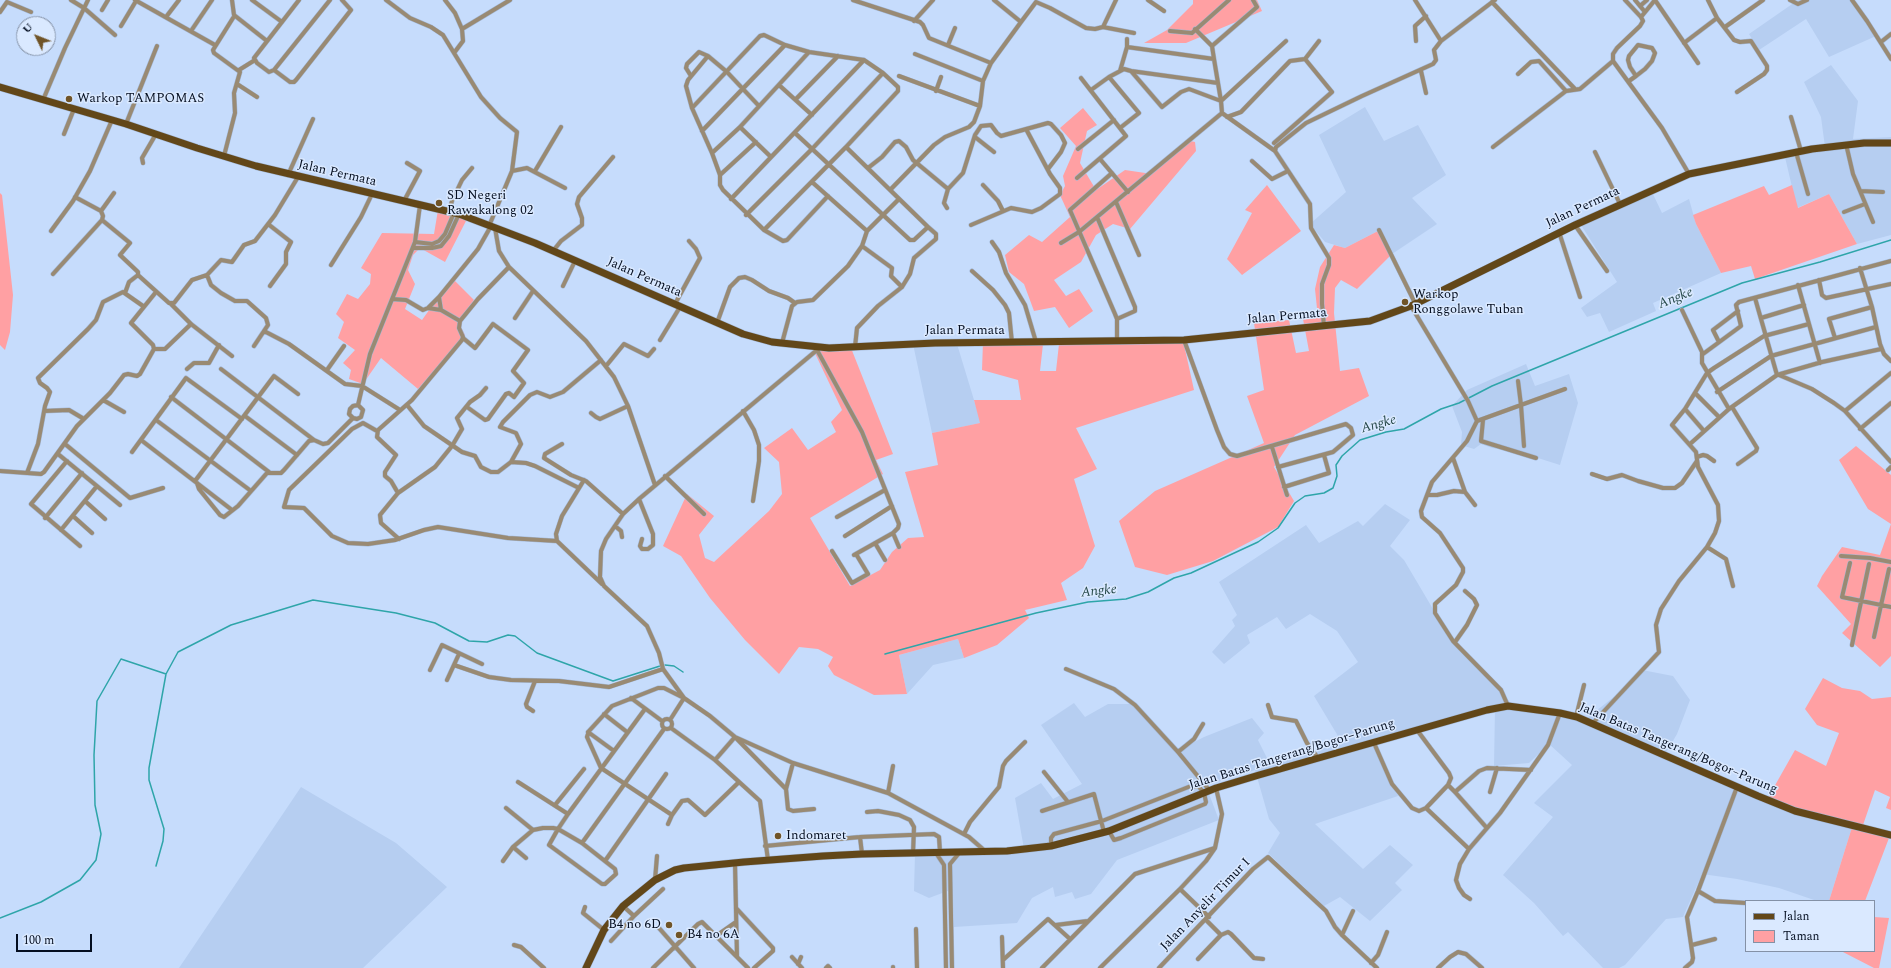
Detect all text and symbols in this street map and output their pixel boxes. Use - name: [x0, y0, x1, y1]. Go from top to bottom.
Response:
- north arrow: [16, 16, 56, 56]
- text: U: [18, 19, 37, 37]
- place label: Warkop TAMPOMAS: [77, 91, 204, 107]
- marker: Warkop TAMPOMAS: [64, 94, 74, 104]
- street label: Jalan Permata: [296, 157, 378, 191]
- street label: Jalan Permata: [1544, 184, 1622, 232]
- place label: SD Negeri Rawakalong 02: [447, 188, 533, 219]
- marker: SD Negeri Rawakalong 02: [434, 198, 444, 208]
- street label: Jalan Permata: [604, 255, 684, 301]
- water label: Angke: [1656, 284, 1696, 314]
- place label: Warkop Ronggolawe Tuban: [1413, 287, 1524, 318]
- marker: Warkop Ronggolawe Tuban: [1400, 297, 1410, 307]
- street label: Jalan Permata: [1247, 306, 1327, 328]
- street label: Jalan Permata: [925, 323, 1005, 339]
- water label: Angke: [1359, 412, 1399, 438]
- water label: Angke: [1080, 582, 1118, 602]
- street label: Jalan Batas Tangerang/Bogor–Parung: [1576, 700, 1780, 798]
- street label: Jalan Batas Tangerang/Bogor–Parung: [1187, 716, 1397, 794]
- place label: Indomaret: [786, 828, 846, 844]
- marker: Indomaret: [773, 831, 783, 841]
- street label: Jalan Anyelir Timur I: [1158, 855, 1254, 955]
- legend: [1745, 900, 1875, 952]
- text: Jalan: [1783, 907, 1810, 926]
- place label: B4 no 6D: [608, 917, 661, 933]
- marker: B4 no 6D: [664, 920, 674, 930]
- scale bar: [18, 926, 94, 952]
- place label: B4 no 6A: [687, 927, 739, 943]
- text: Taman: [1783, 927, 1820, 946]
- marker: B4 no 6A: [674, 930, 684, 940]
- text: 100 m: [23, 931, 54, 950]

